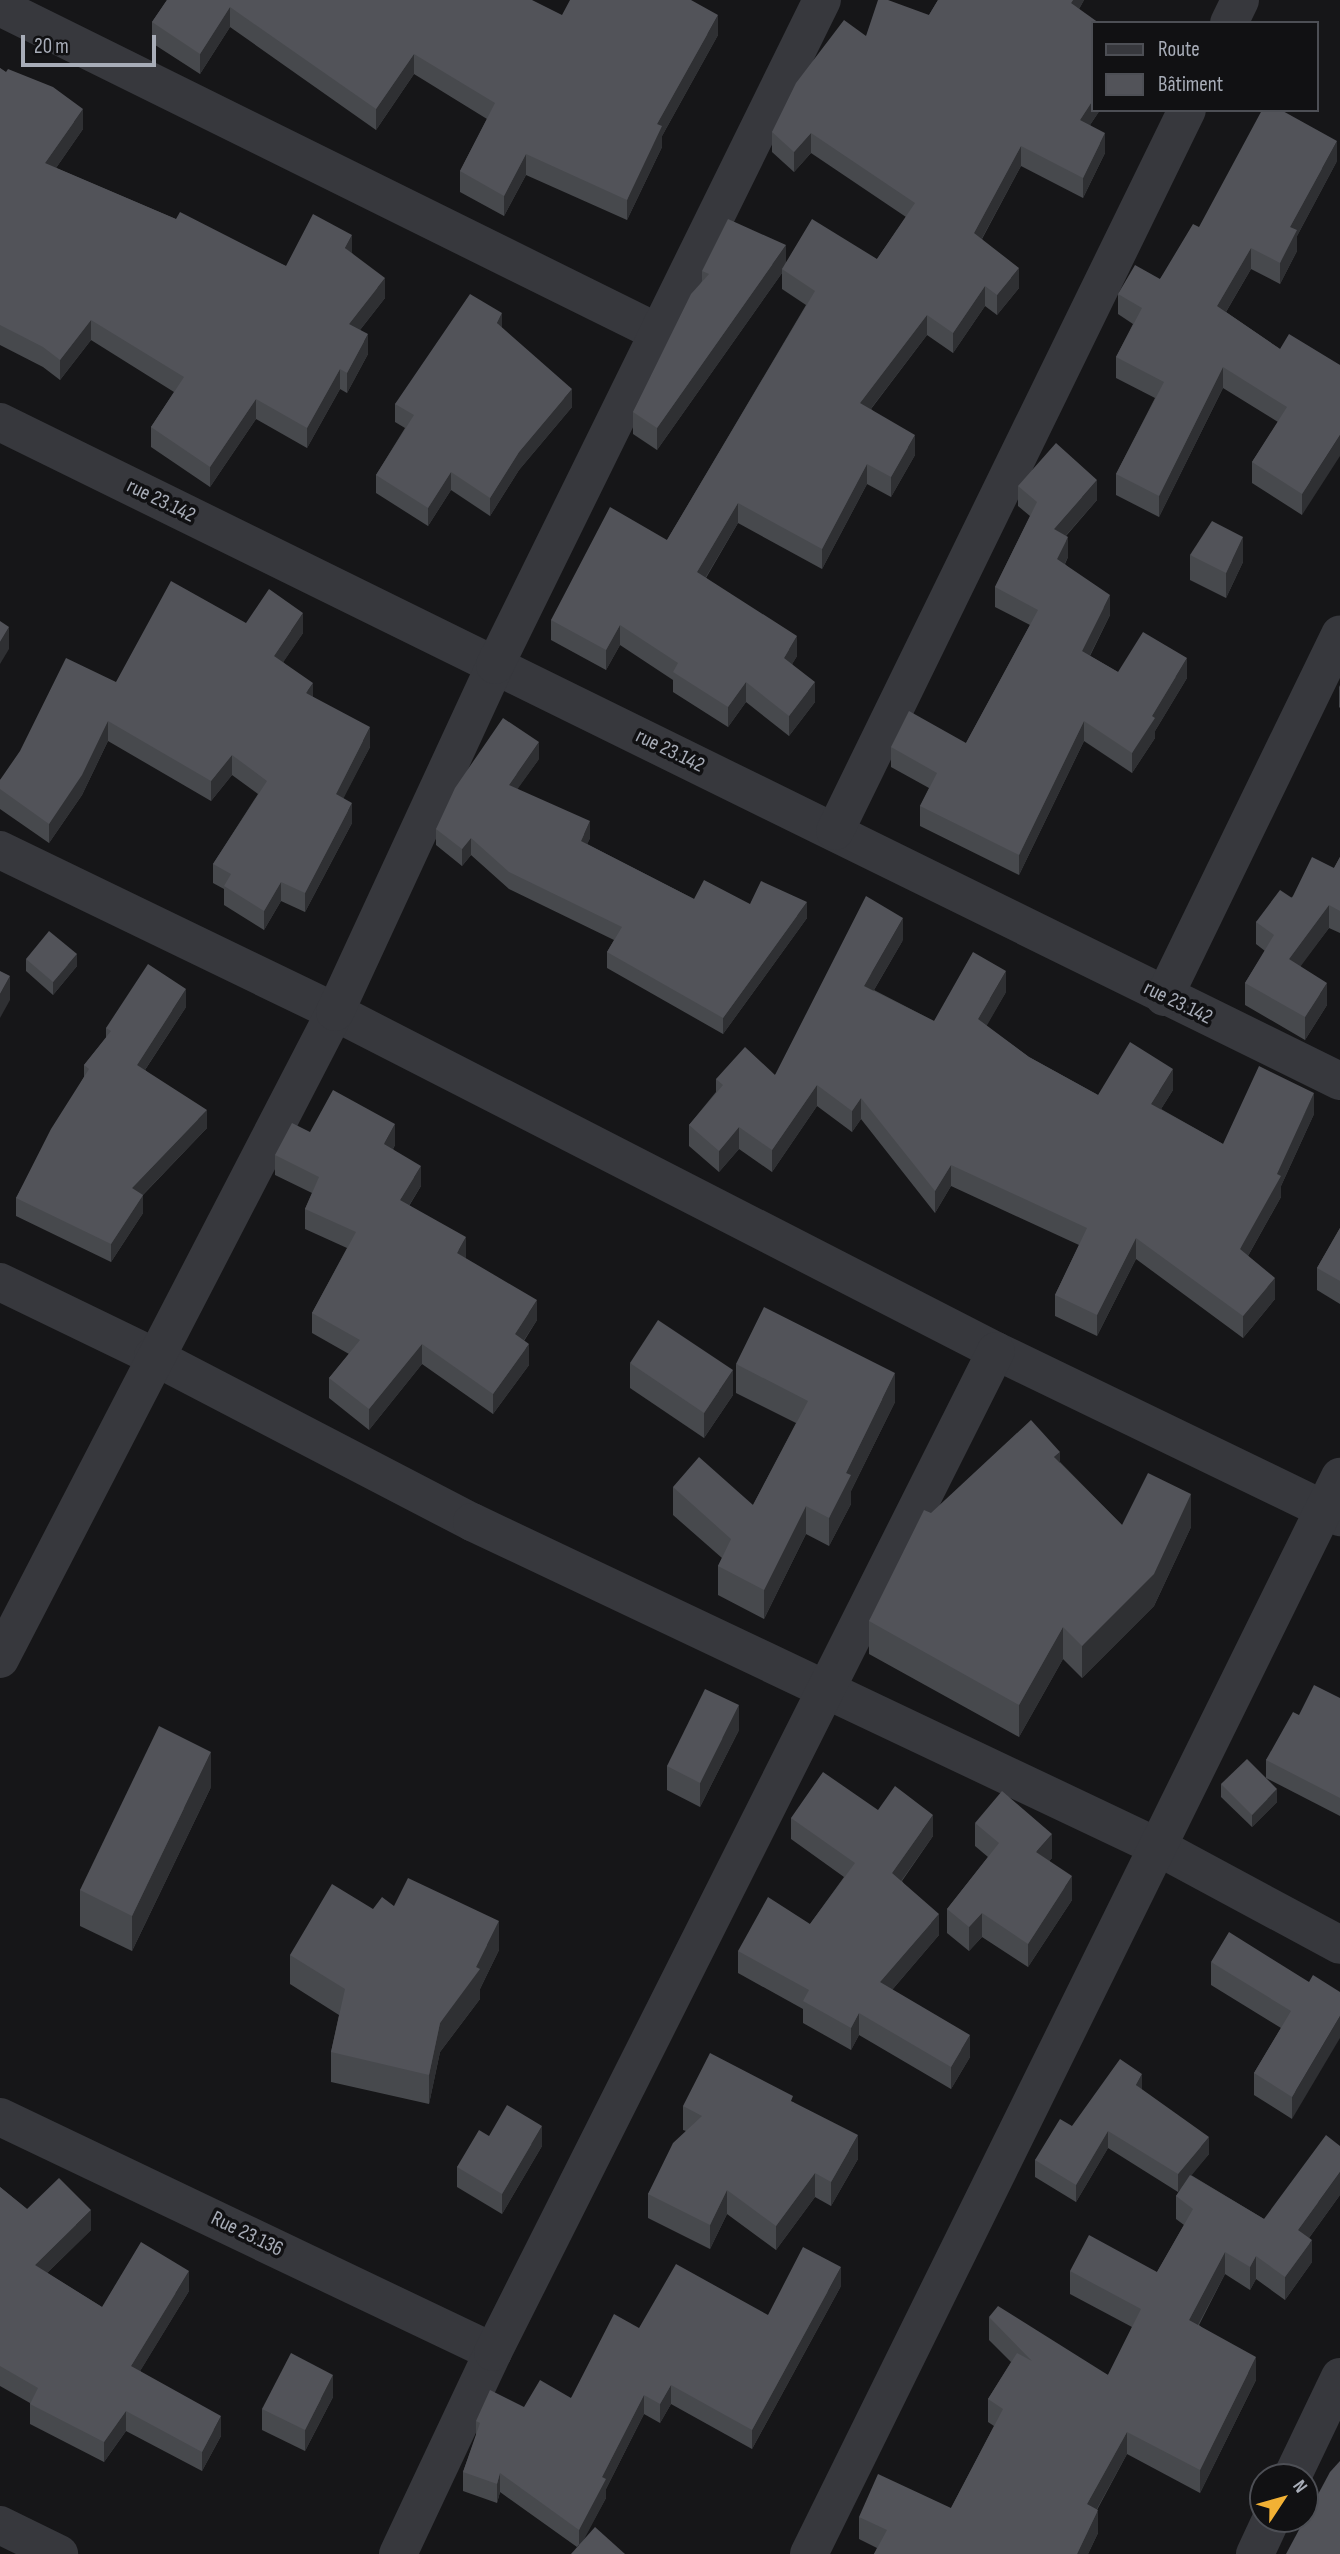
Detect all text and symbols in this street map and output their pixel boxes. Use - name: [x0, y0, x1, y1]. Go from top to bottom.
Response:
- scale bar: [24, 21, 159, 65]
- legend: [1092, 21, 1319, 112]
- text: 20 m: [34, 34, 69, 59]
- text: Route: [1158, 37, 1200, 62]
- text: Bâtiment: [1158, 72, 1223, 97]
- street label: rue 23.142: [123, 474, 199, 528]
- street label: rue 23.142: [632, 724, 708, 778]
- street label: rue 23.142: [1140, 976, 1216, 1030]
- street label: Rue 23.136: [207, 2206, 287, 2262]
- north arrow: [1249, 2463, 1319, 2533]
- text: N: [1287, 2476, 1312, 2497]

